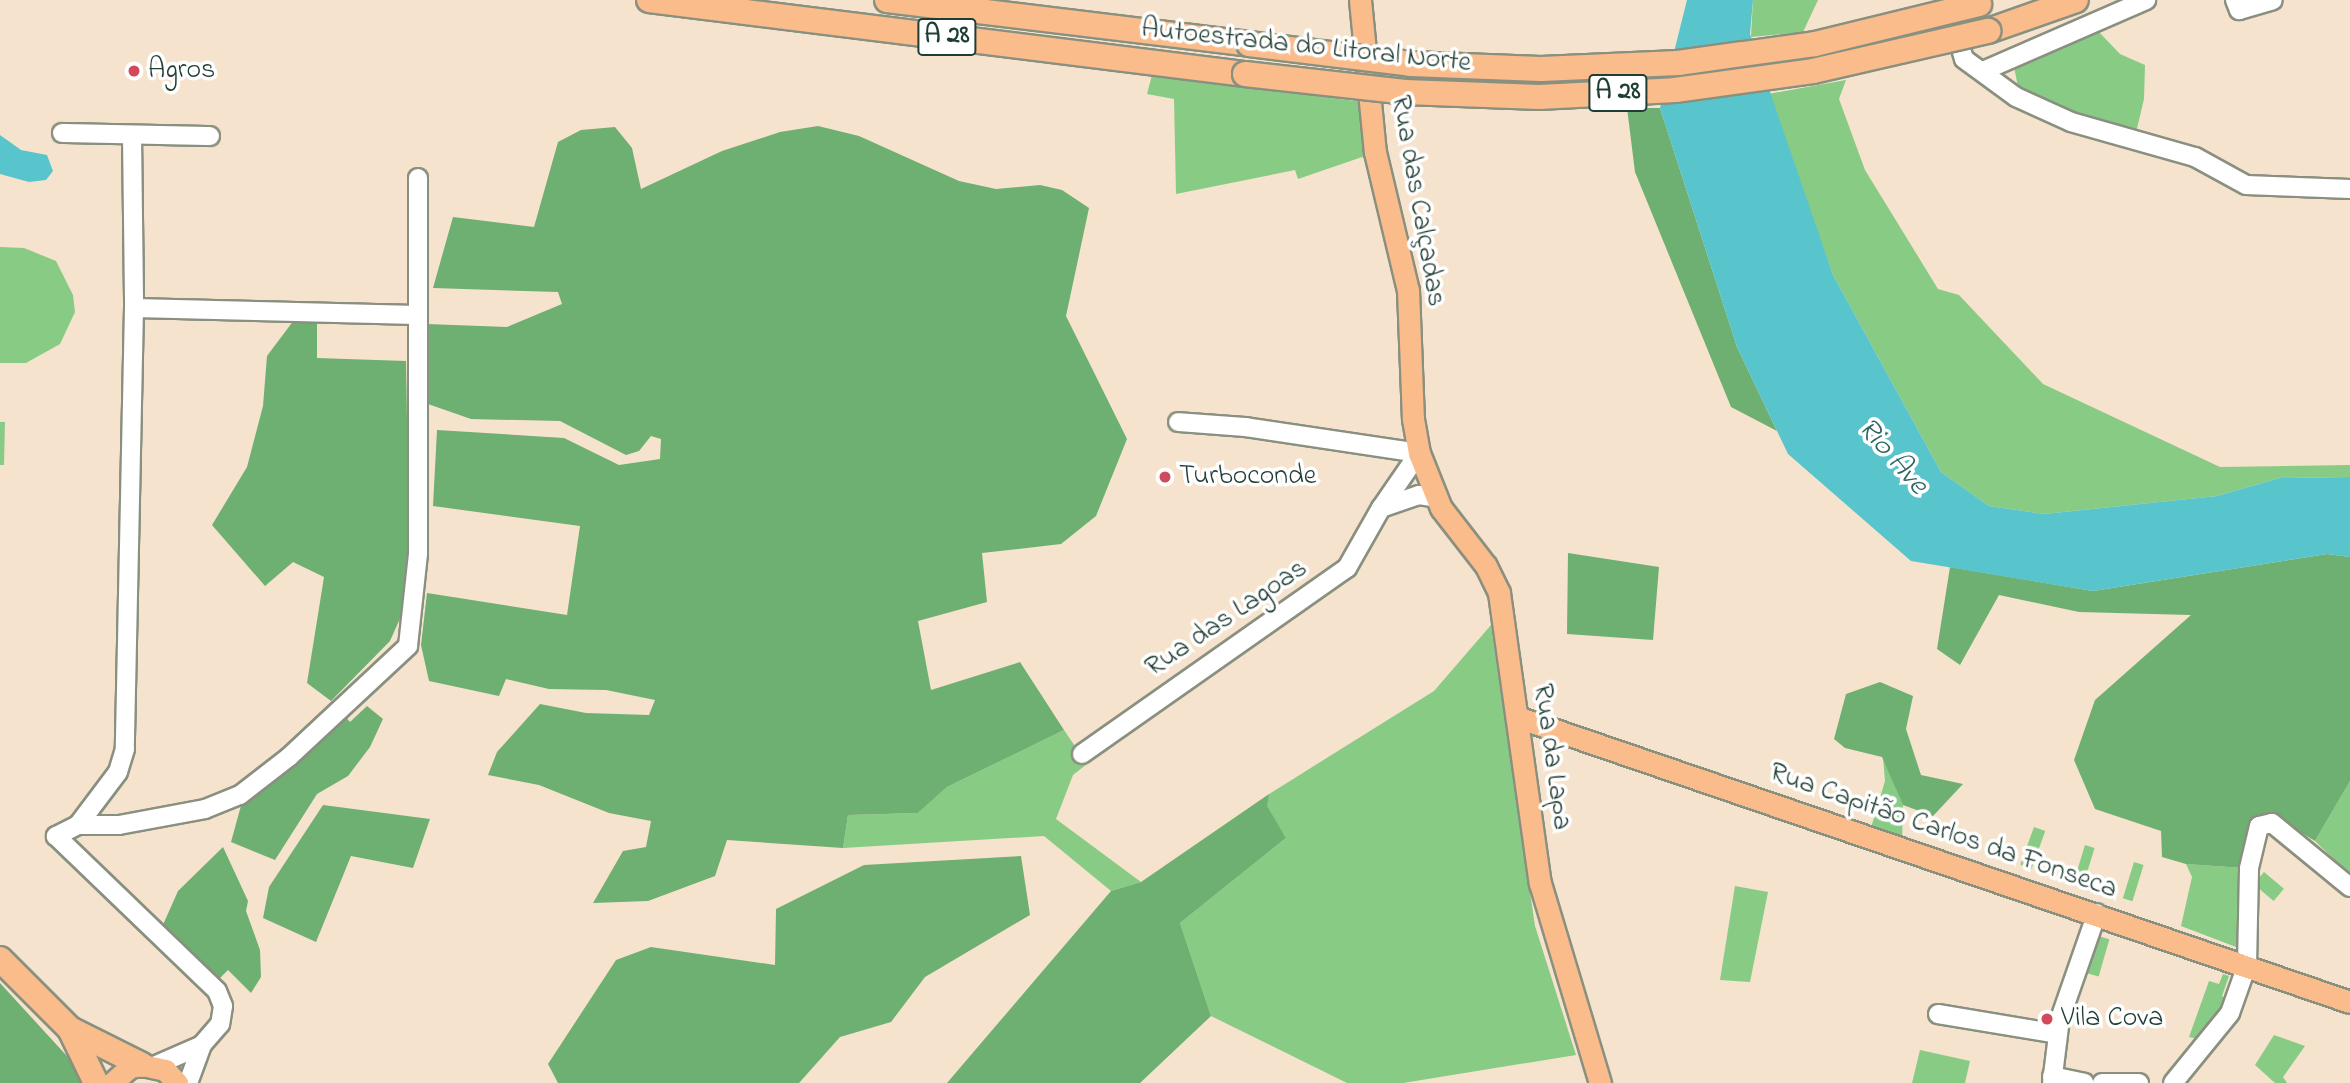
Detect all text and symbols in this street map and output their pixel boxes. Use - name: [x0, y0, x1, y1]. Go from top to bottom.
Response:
- street label: Autoestrada do Litoral Norte: [1140, 13, 1472, 81]
- road number: A 28: [917, 14, 977, 60]
- place label: Agros: [148, 54, 215, 88]
- marker: Agros: [126, 63, 142, 79]
- road number: A 28: [1588, 71, 1648, 116]
- street label: Rua das Calçadas: [1382, 93, 1452, 309]
- water label: Rio Ave: [1849, 411, 1935, 503]
- place label: Turboconde: [1179, 460, 1316, 494]
- marker: Turboconde: [1157, 469, 1173, 485]
- street label: Rua das Lagoas: [1140, 553, 1314, 685]
- street label: Rua da Lapa: [1524, 682, 1578, 832]
- street label: Rua Capitão Carlos da Fonseca: [1765, 757, 2121, 907]
- place label: Vila Cova: [2061, 1002, 2163, 1036]
- marker: Vila Cova: [2039, 1011, 2055, 1027]

